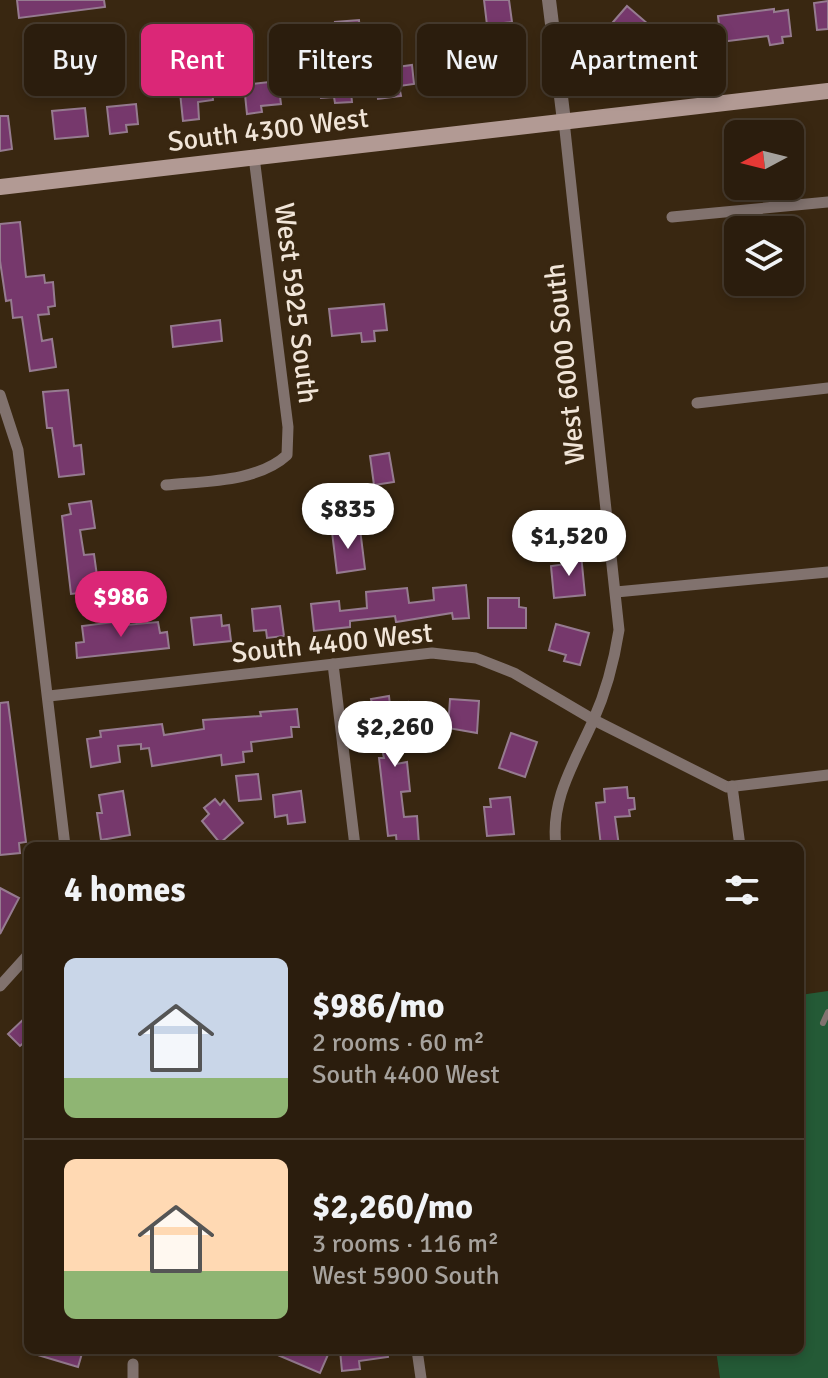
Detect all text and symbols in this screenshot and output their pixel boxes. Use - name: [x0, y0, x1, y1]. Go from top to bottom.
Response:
- chip: Buy: [24, 24, 125, 96]
- chip: Rent: [141, 24, 253, 96]
- chip: Filters: [269, 24, 401, 96]
- chip: New: [417, 24, 526, 96]
- chip: Apartment: [542, 24, 726, 96]
- street label: South 4300 West: [166, 101, 371, 159]
- north arrow: [724, 120, 804, 200]
- map controls: [724, 120, 804, 296]
- street label: West 5925 South: [267, 201, 325, 405]
- button: layers: [724, 216, 804, 296]
- street label: West 6000 South: [538, 262, 592, 466]
- pin: $835: [301, 483, 395, 551]
- text: $835: [320, 493, 376, 525]
- pin: $1,520: [504, 510, 634, 578]
- text: $1,520: [530, 520, 608, 552]
- pin: $986: [74, 571, 168, 639]
- text: $986: [93, 581, 149, 613]
- street label: South 4400 West: [230, 616, 435, 670]
- pin: $2,260: [330, 701, 460, 769]
- text: $2,260: [356, 711, 434, 743]
- icon: filters: [720, 868, 764, 912]
- text: 4 homes: [64, 869, 185, 911]
- text: $986/mo: [312, 985, 445, 1027]
- icon: home: [128, 990, 224, 1086]
- text: 2 rooms · 60 m²: [312, 1027, 485, 1059]
- text: South 4400 West: [312, 1059, 500, 1091]
- text: $2,260/mo: [312, 1186, 473, 1228]
- icon: home: [128, 1191, 224, 1287]
- text: 3 rooms · 116 m²: [312, 1228, 499, 1260]
- text: West 5900 South: [312, 1260, 500, 1292]

